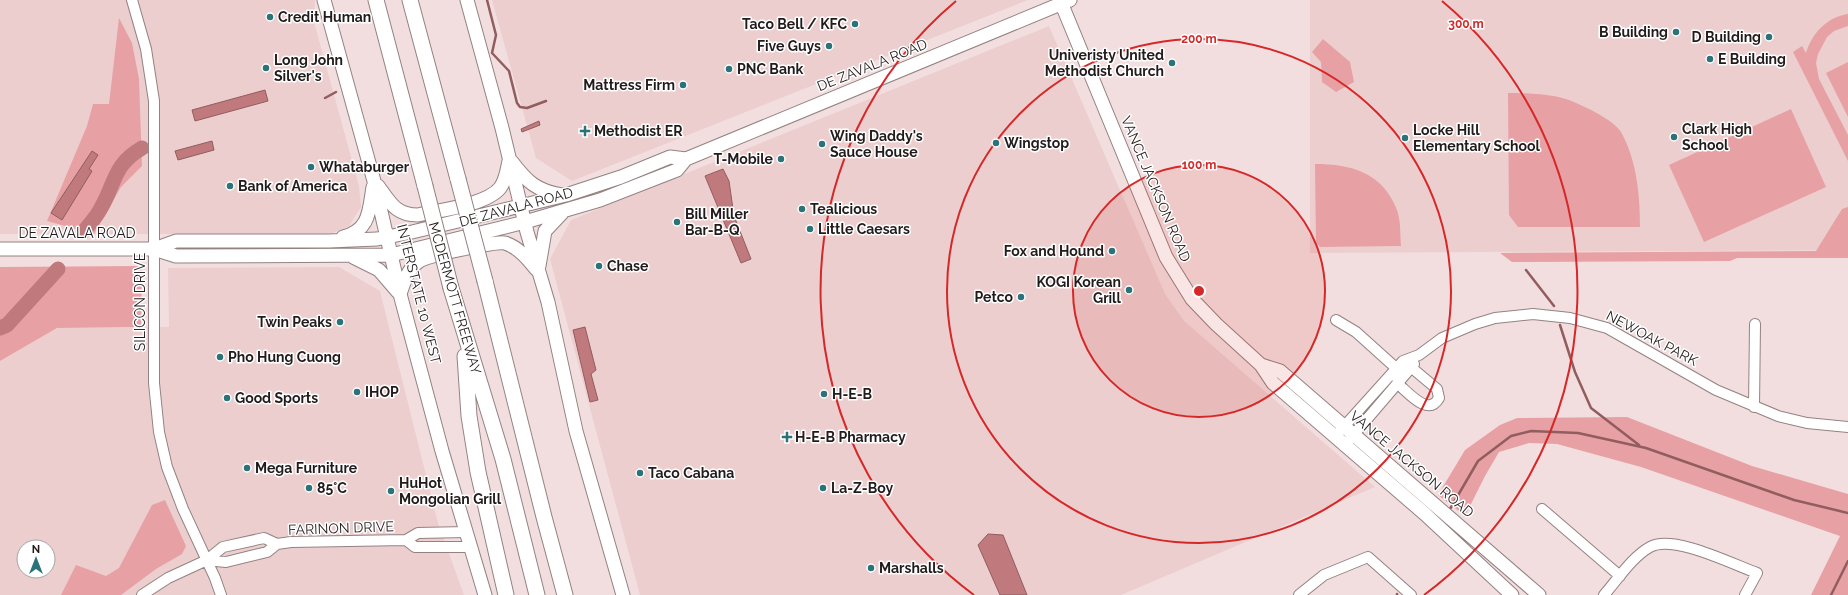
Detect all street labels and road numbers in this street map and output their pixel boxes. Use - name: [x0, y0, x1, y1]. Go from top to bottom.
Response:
- street label: DE ZAVALA ROAD: [815, 36, 929, 94]
- street label: VANCE JACKSON ROAD: [1118, 114, 1194, 264]
- street label: DE ZAVALA ROAD: [457, 184, 575, 230]
- street label: MCDERMOTT FREEWAY: [426, 220, 484, 376]
- street label: INTERSTATE 10 WEST: [394, 222, 444, 366]
- street label: DE ZAVALA ROAD: [18, 225, 136, 241]
- street label: SILICON DRIVE: [132, 253, 148, 351]
- street label: NEWOAK PARK: [1604, 307, 1700, 369]
- street label: VANCE JACKSON ROAD: [1347, 408, 1477, 520]
- street label: FARINON DRIVE: [288, 518, 394, 538]

